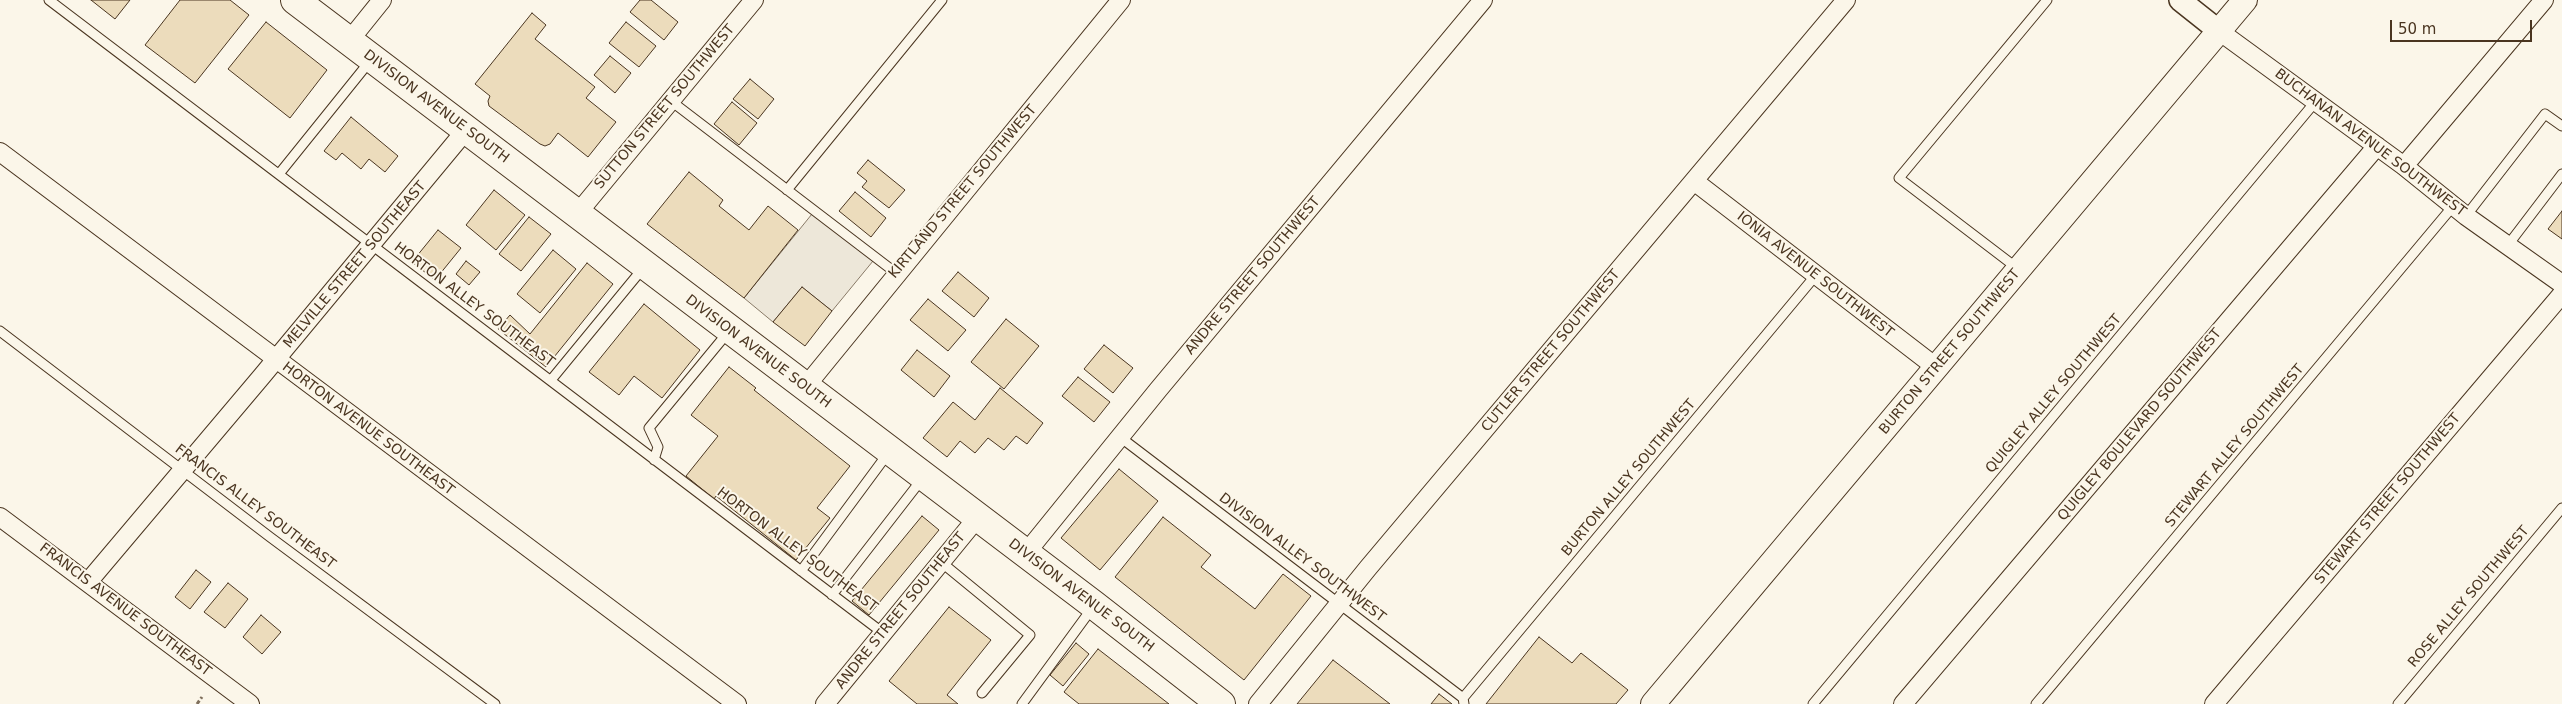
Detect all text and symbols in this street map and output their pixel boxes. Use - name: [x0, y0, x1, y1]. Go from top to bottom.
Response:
- scale bar: [2392, 10, 2534, 42]
- text: 50 m: [2398, 20, 2436, 38]
- street label: SUTTON STREET SOUTHWEST: [591, 21, 739, 193]
- street label: DIVISION AVENUE SOUTH: [360, 47, 512, 167]
- street label: BUCHANAN AVENUE SOUTHWEST: [2271, 66, 2469, 220]
- street label: KIRTLAND STREET SOUTHWEST: [885, 102, 1041, 282]
- street label: MELVILLE STREET SOUTHEAST: [280, 178, 430, 352]
- street label: ANDRE STREET SOUTHWEST: [1182, 194, 1324, 358]
- street label: IONIA AVENUE SOUTHWEST: [1733, 209, 1897, 341]
- street label: HORTON ALLEY SOUTHEAST: [390, 239, 558, 371]
- street label: CUTLER STREET SOUTHWEST: [1478, 266, 1624, 436]
- street label: BURTON STREET SOUTHWEST: [1876, 266, 2024, 438]
- street label: DIVISION AVENUE SOUTH: [682, 292, 834, 412]
- street label: QUIGLEY ALLEY SOUTHWEST: [1983, 311, 2125, 477]
- street label: QUIGLEY BOULEVARD SOUTHWEST: [2055, 325, 2225, 525]
- street label: HORTON AVENUE SOUTHEAST: [279, 359, 457, 499]
- street label: STEWART ALLEY SOUTHWEST: [2162, 361, 2308, 531]
- street label: BURTON ALLEY SOUTHWEST: [1558, 396, 1700, 560]
- street label: STEWART STREET SOUTHWEST: [2312, 410, 2464, 588]
- street label: FRANCIS ALLEY SOUTHEAST: [171, 441, 339, 573]
- street label: HORTON ALLEY SOUTHEAST: [713, 484, 881, 616]
- street label: DIVISION ALLEY SOUTHWEST: [1216, 490, 1388, 626]
- street label: ROSE ALLEY SOUTHWEST: [2405, 523, 2533, 671]
- street label: ANDRE STREET SOUTHEAST: [833, 529, 969, 693]
- street label: DIVISION AVENUE SOUTH: [1005, 536, 1157, 656]
- street label: FRANCIS AVENUE SOUTHEAST: [36, 540, 214, 680]

